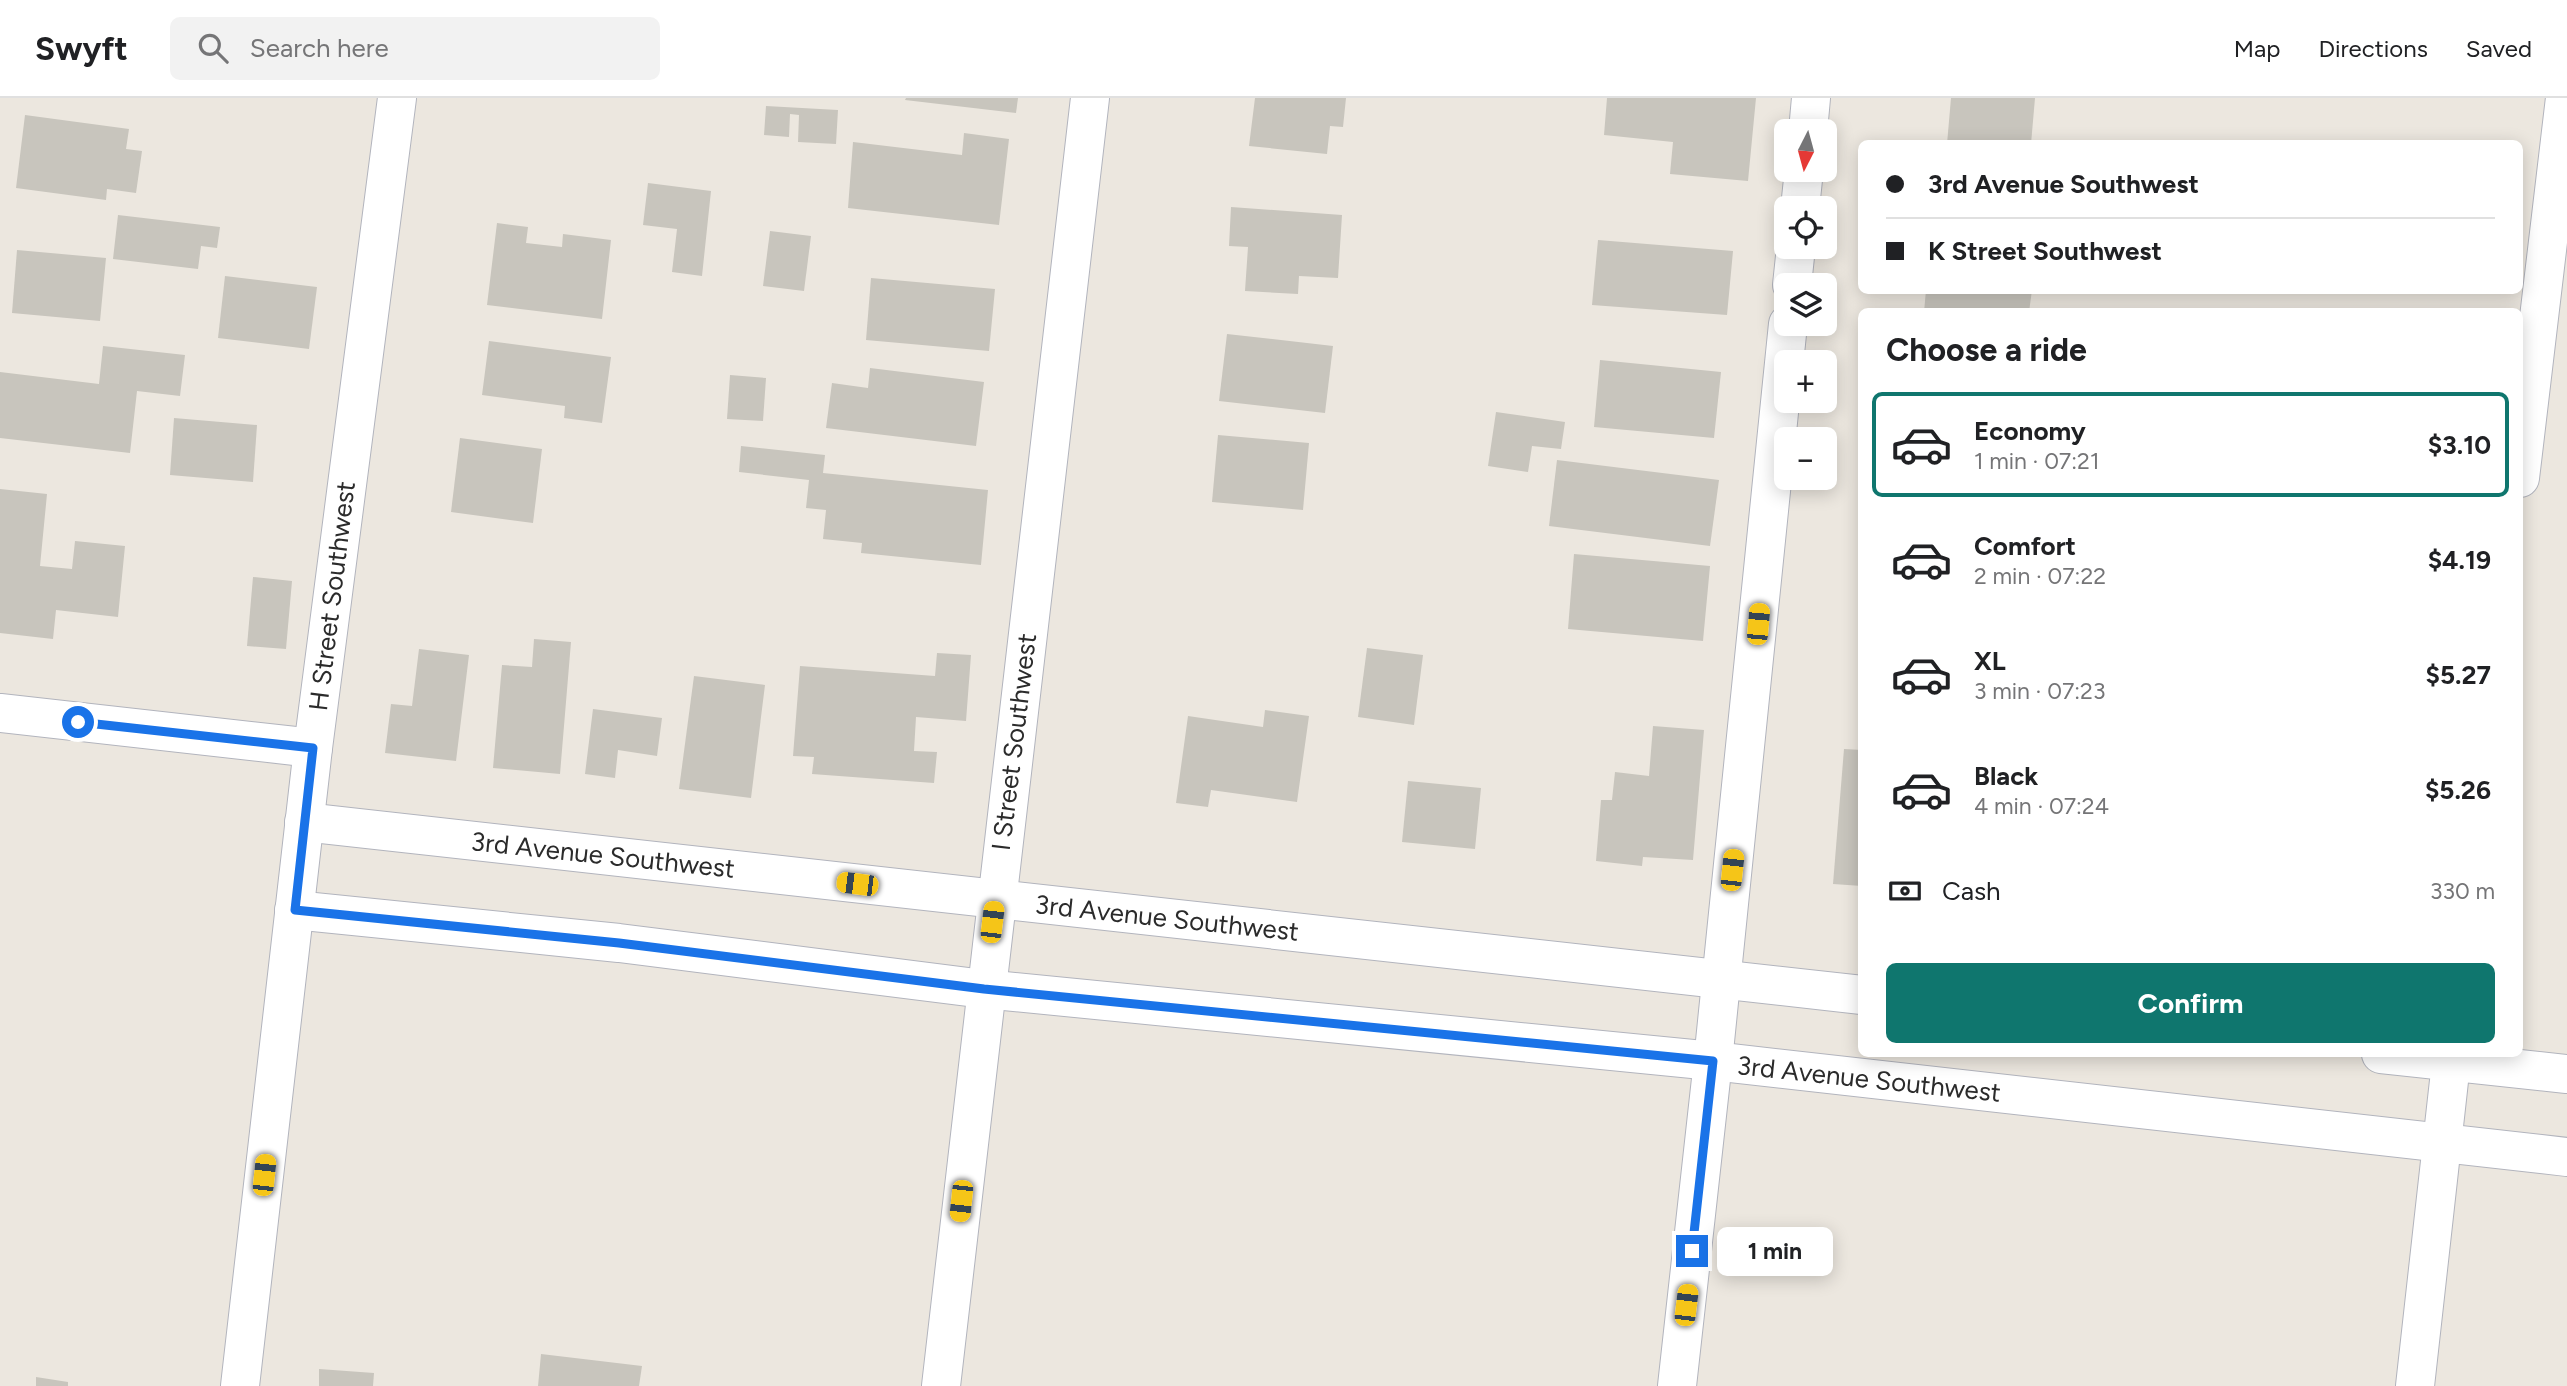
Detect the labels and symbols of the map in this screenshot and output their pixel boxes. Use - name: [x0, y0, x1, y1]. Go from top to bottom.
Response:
- north arrow: [1774, 119, 1838, 182]
- street label: H Street Southwest: [302, 479, 362, 713]
- car: [1746, 602, 1771, 646]
- street label: I Street Southwest: [985, 631, 1043, 852]
- route start: [62, 706, 94, 738]
- street label: 3rd Avenue Southwest: [470, 825, 737, 885]
- car: [1720, 848, 1745, 892]
- car: [835, 871, 880, 897]
- street label: 3rd Avenue Southwest: [1034, 888, 1301, 948]
- car: [980, 900, 1005, 944]
- street label: 3rd Avenue Southwest: [1736, 1049, 2003, 1109]
- car: [252, 1153, 277, 1197]
- car: [949, 1179, 974, 1223]
- callout: 1 min: [1716, 1226, 1832, 1276]
- route end: [1676, 1235, 1708, 1267]
- car: [1674, 1283, 1699, 1327]

